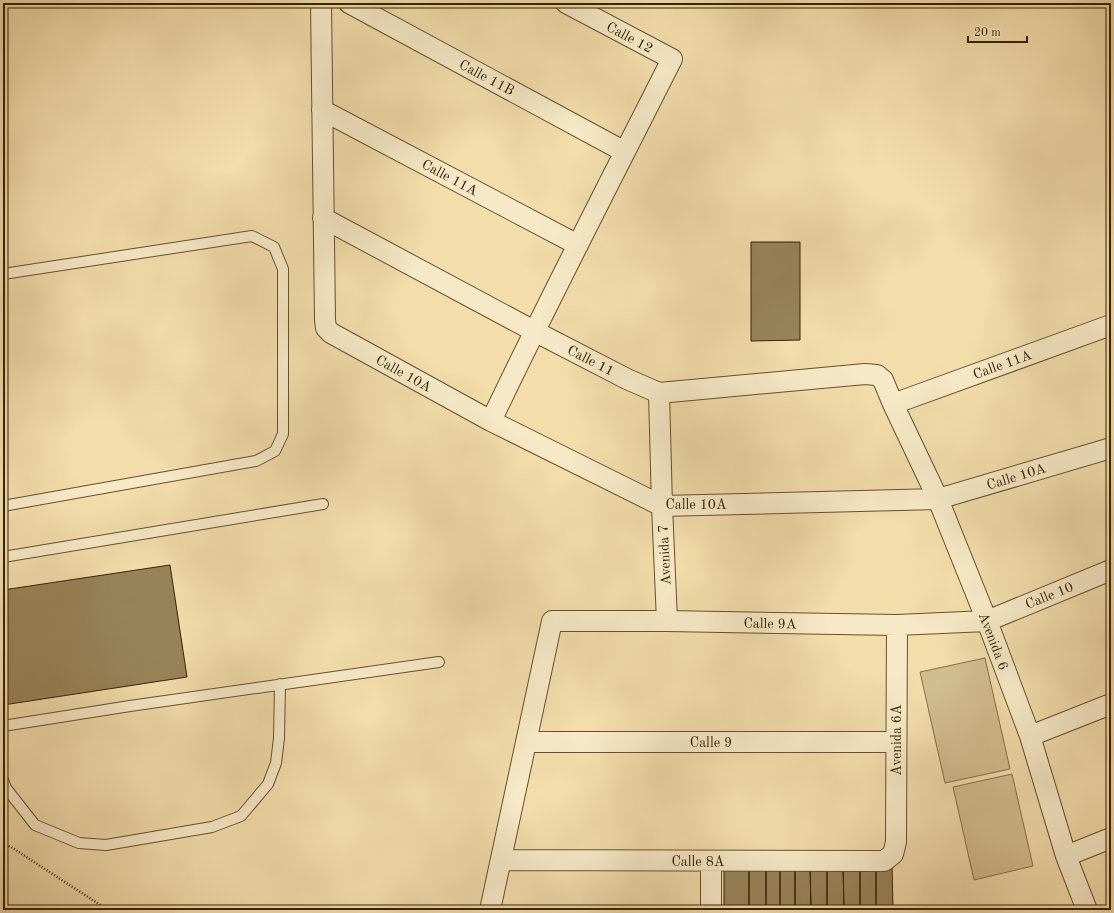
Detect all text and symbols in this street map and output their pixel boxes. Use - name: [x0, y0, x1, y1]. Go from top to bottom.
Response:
- scale bar: [968, 18, 1027, 44]
- street label: Calle 12: [604, 20, 655, 56]
- text: 20 m: [974, 27, 1001, 39]
- street label: Calle 11B: [457, 58, 516, 98]
- street label: Calle 11A: [419, 157, 480, 199]
- street label: Calle 11: [565, 343, 616, 379]
- street label: Calle 11A: [971, 348, 1034, 382]
- street label: Calle 10A: [373, 353, 434, 395]
- street label: Calle 10A: [985, 461, 1048, 493]
- street label: Calle 10A: [665, 498, 727, 512]
- street label: Avenida 7: [656, 524, 674, 586]
- street label: Calle 10: [1023, 580, 1075, 612]
- street label: Avenida 6: [976, 611, 1010, 672]
- street label: Calle 9A: [743, 617, 797, 631]
- street label: Avenida 6A: [890, 704, 904, 776]
- street label: Calle 9: [690, 736, 732, 750]
- street label: Calle 8A: [671, 855, 725, 869]

